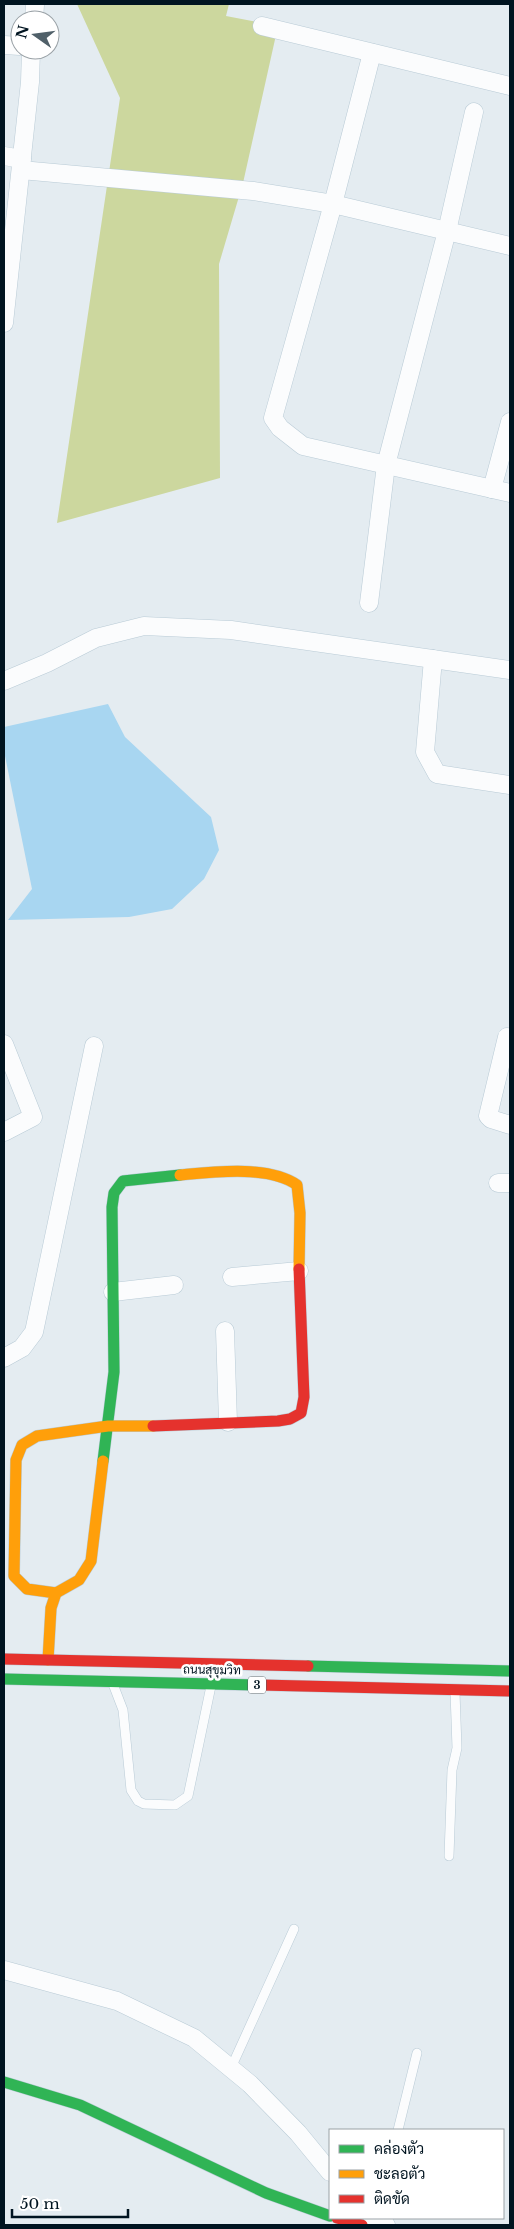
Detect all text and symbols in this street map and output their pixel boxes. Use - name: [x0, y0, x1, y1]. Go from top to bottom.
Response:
- north arrow: [10, 10, 60, 60]
- text: N: [12, 23, 33, 40]
- street label: ถนนสุขุมวิท: [183, 1661, 241, 1680]
- road number: 3: [248, 1676, 266, 1694]
- legend: [329, 2129, 504, 2219]
- text: คล่องตัว: [374, 2139, 424, 2158]
- text: ชะลอตัว: [374, 2164, 425, 2183]
- scale bar: [12, 2186, 129, 2218]
- text: ติดขัด: [374, 2189, 410, 2208]
- text: 50 m: [20, 2194, 60, 2213]

